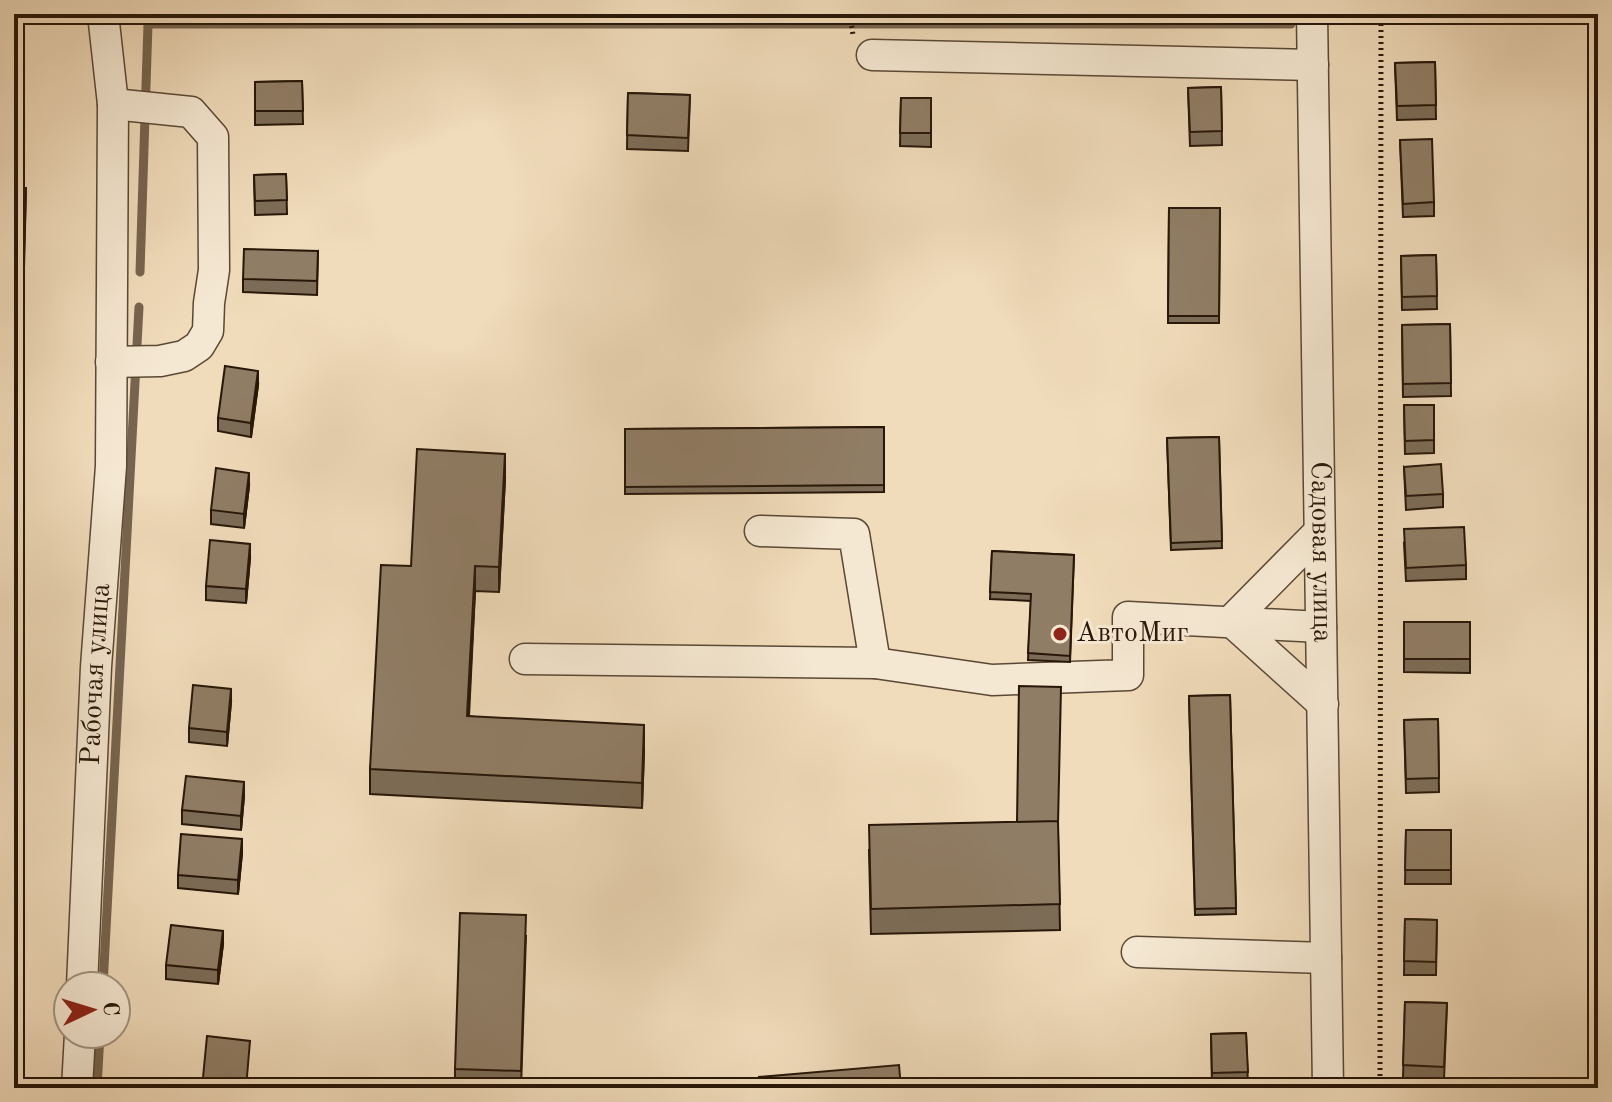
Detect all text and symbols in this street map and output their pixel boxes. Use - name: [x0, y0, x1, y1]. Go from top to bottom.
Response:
- street label: Садовая улица: [1305, 461, 1335, 643]
- street label: Рабочая улица: [78, 582, 116, 766]
- place label: АвтоМиг: [1076, 620, 1189, 648]
- marker: АвтоМиг: [1051, 625, 1069, 643]
- north arrow: [52, 970, 132, 1050]
- text: С: [98, 1001, 121, 1017]

